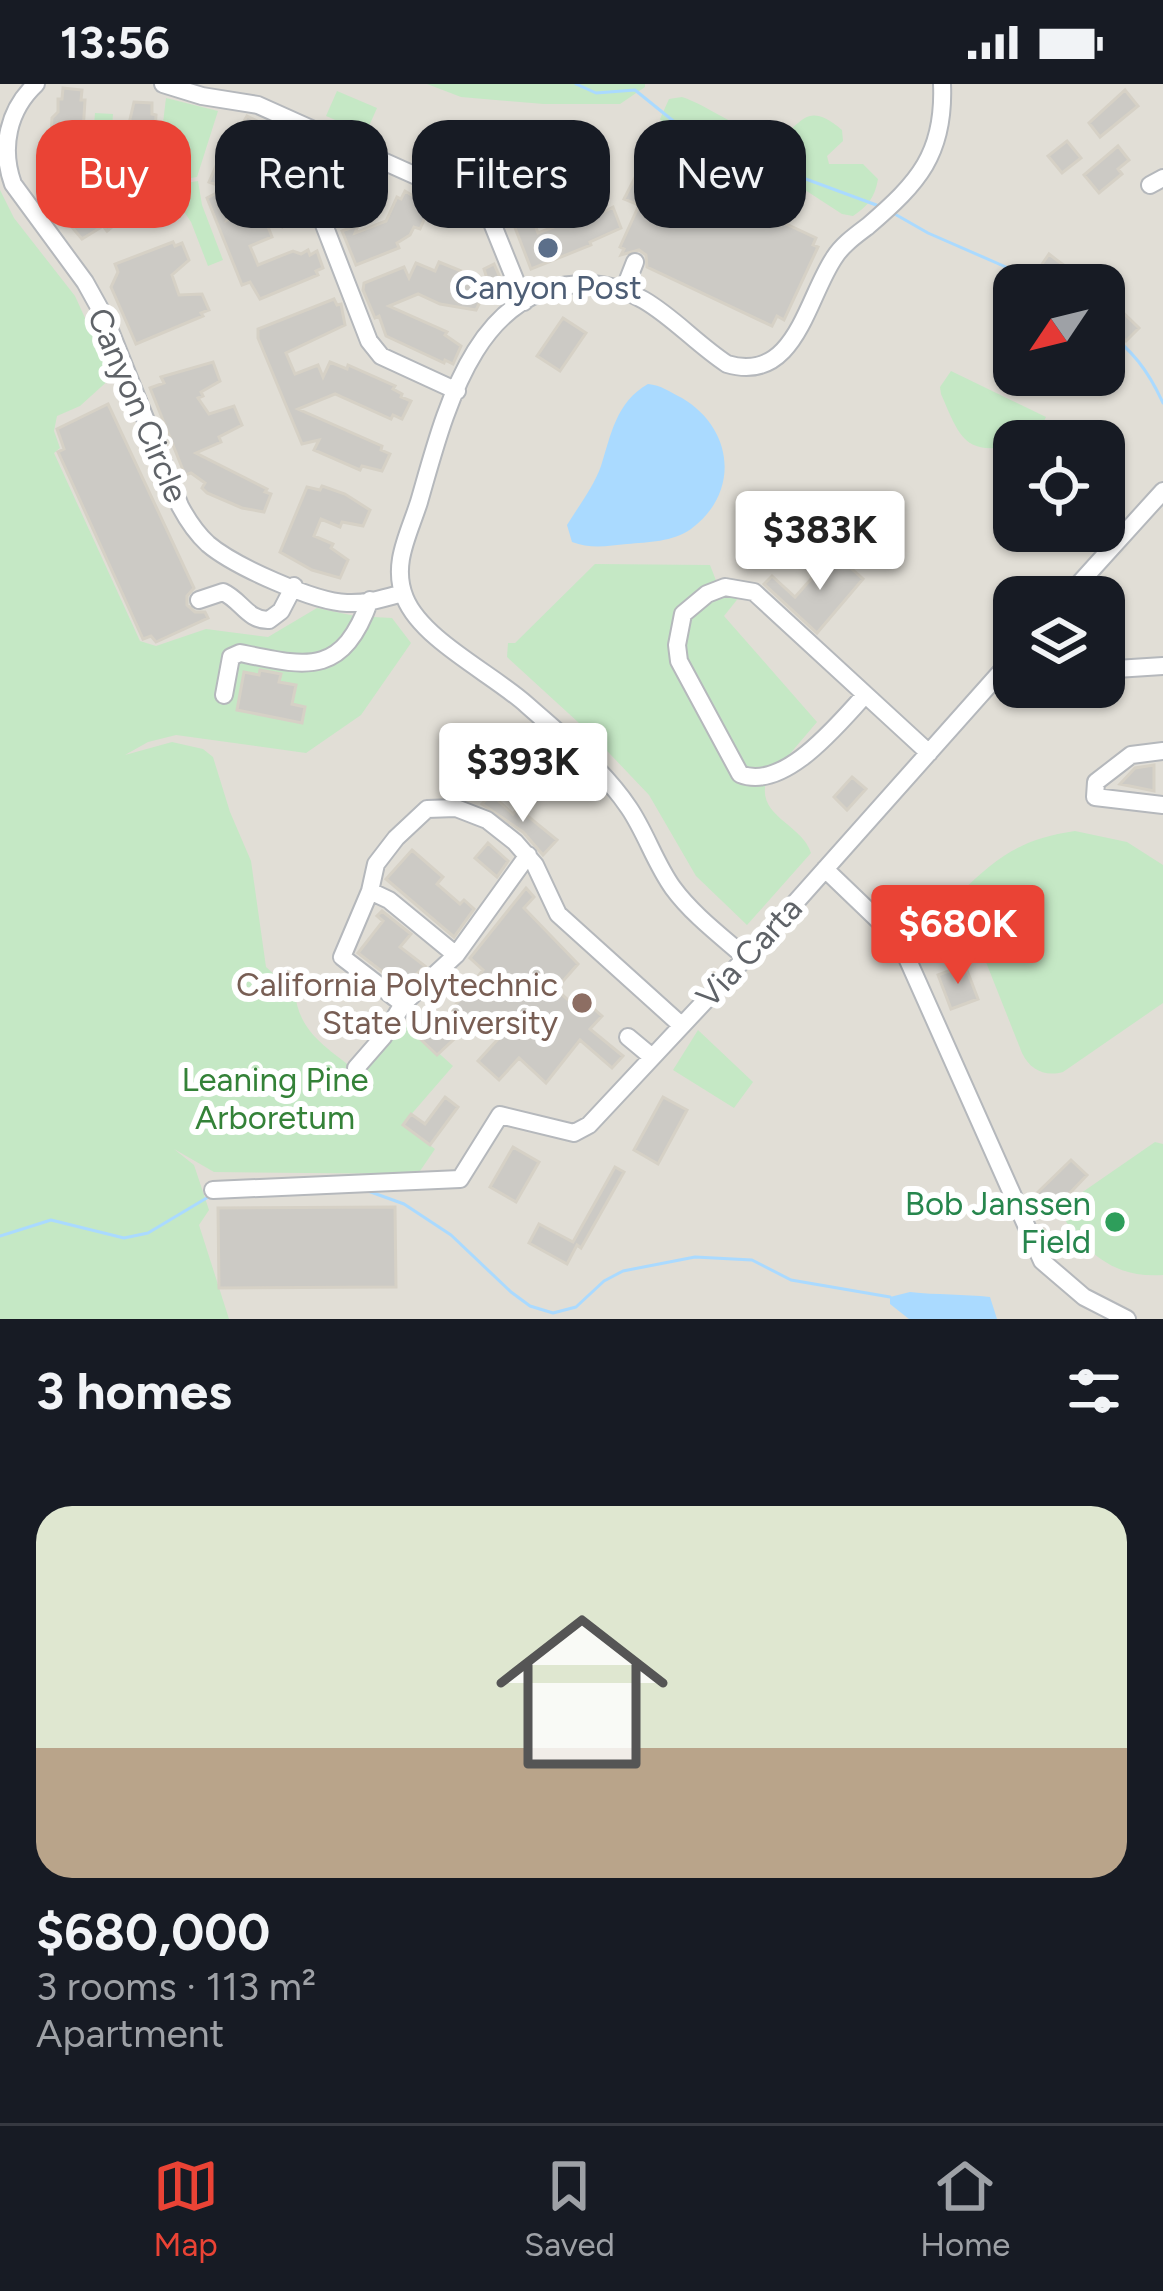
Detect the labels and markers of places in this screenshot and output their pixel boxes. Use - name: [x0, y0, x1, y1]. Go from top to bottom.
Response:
- marker: Canyon Post: [535, 235, 561, 261]
- place label: Canyon Post: [454, 268, 642, 307]
- pin: $383K: [736, 491, 904, 593]
- pin: $393K: [439, 723, 607, 825]
- pin: $680K: [874, 885, 1042, 987]
- place label: California Polytechnic State University: [236, 965, 559, 1042]
- marker: California Polytechnic State University: [569, 990, 595, 1016]
- place label: Bob Janssen Field: [905, 1184, 1091, 1261]
- marker: Bob Janssen Field: [1102, 1209, 1128, 1235]

